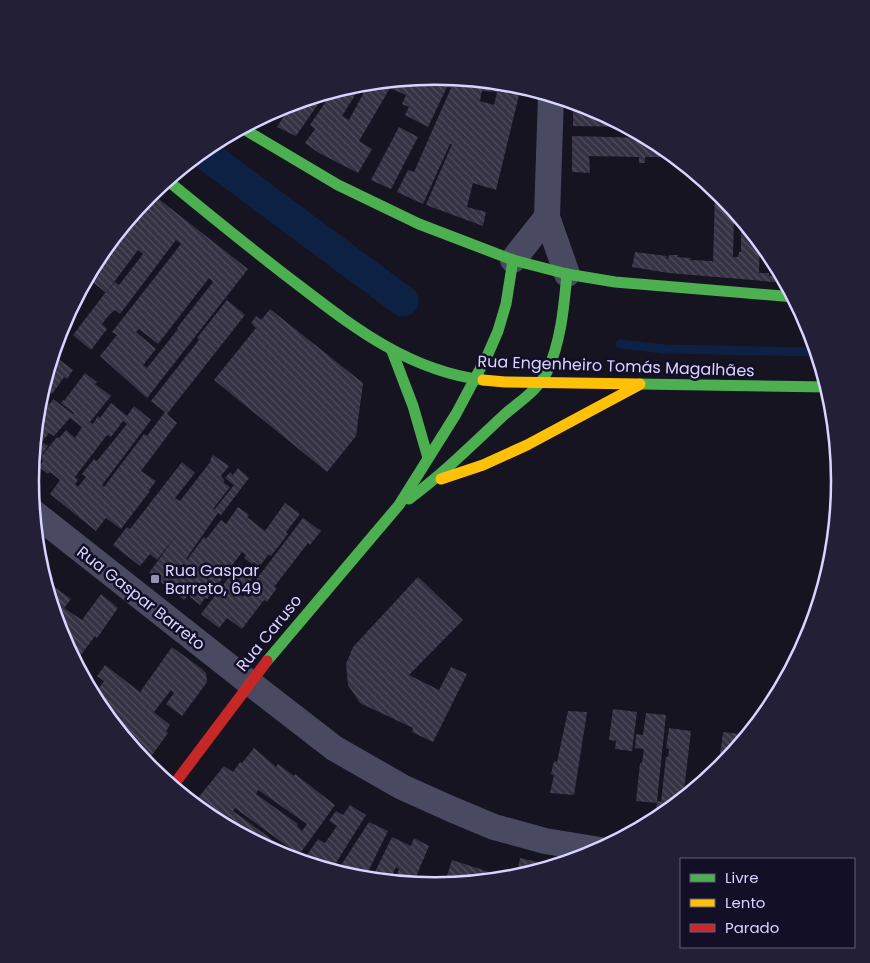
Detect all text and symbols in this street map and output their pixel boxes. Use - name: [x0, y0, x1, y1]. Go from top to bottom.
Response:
- street label: Rua Engenheiro Tomás Magalhães: [477, 350, 755, 382]
- street label: Rua Gaspar Barreto: [72, 541, 210, 655]
- place label: Rua Gaspar Barreto, 649: [165, 559, 261, 600]
- marker: Rua Gaspar Barreto, 649: [149, 573, 161, 585]
- street label: Rua Caruso: [231, 590, 307, 676]
- legend: [680, 858, 855, 948]
- text: Livre: [725, 867, 758, 888]
- text: Lento: [725, 892, 765, 913]
- text: Parado: [725, 917, 779, 938]

